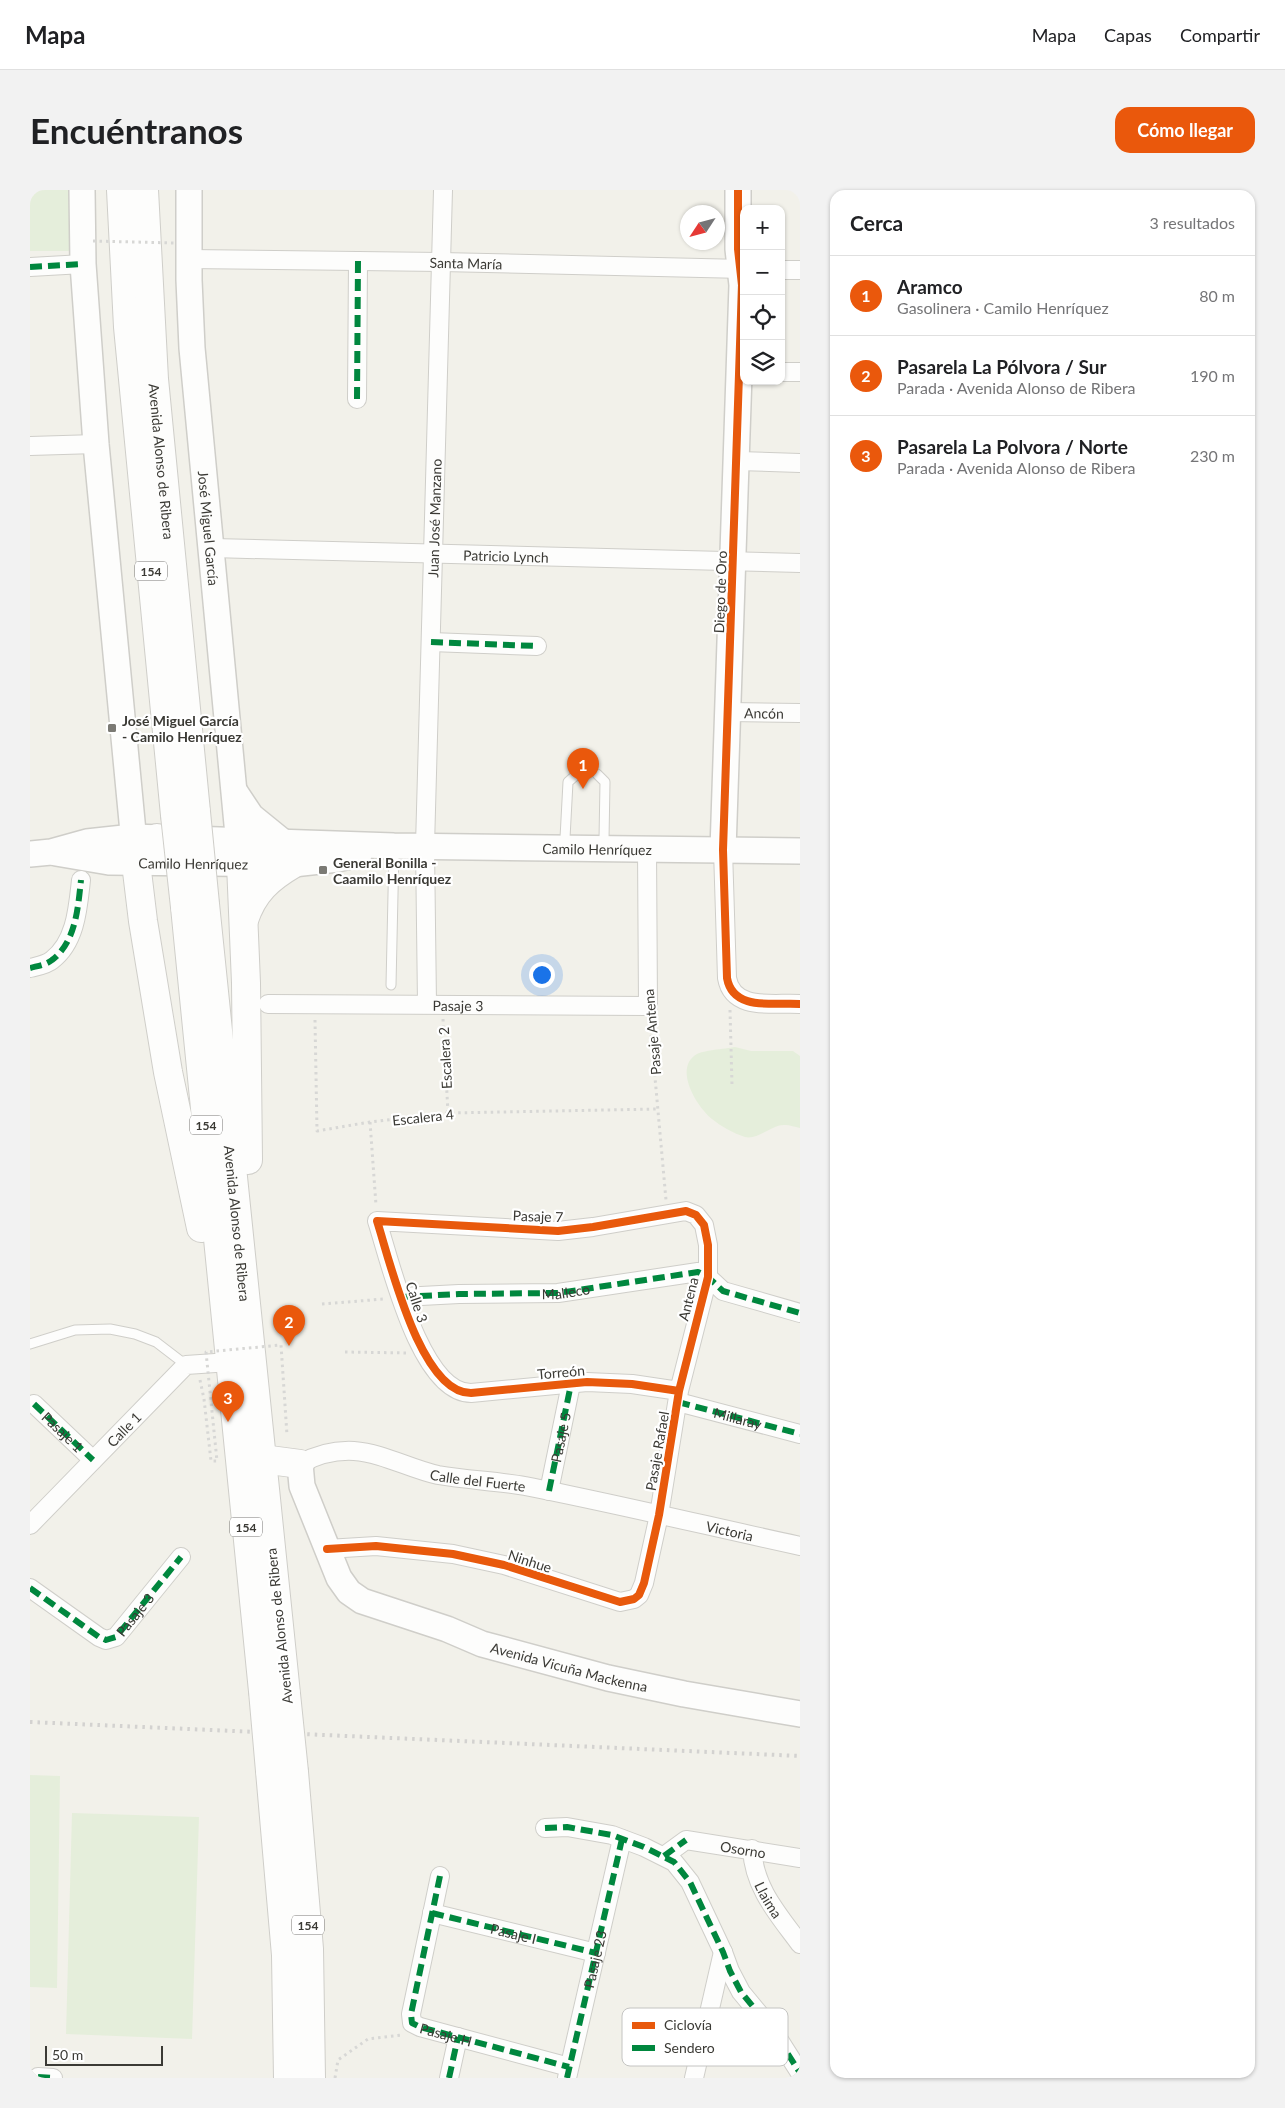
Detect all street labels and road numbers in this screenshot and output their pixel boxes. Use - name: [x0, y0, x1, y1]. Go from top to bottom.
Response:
- street label: Santa María: [429, 253, 503, 272]
- street label: Avenida Alonso de Ribera: [146, 383, 178, 540]
- street label: Juan José Manzano: [424, 458, 444, 578]
- street label: José Miguel García: [195, 470, 223, 586]
- street label: Patricio Lynch: [463, 546, 549, 565]
- street label: Diego de Oro: [710, 550, 730, 634]
- road number: 154: [135, 562, 167, 581]
- street label: Ancón: [744, 704, 784, 721]
- street label: Camilo Henríquez: [542, 839, 652, 858]
- street label: Camilo Henríquez: [138, 854, 248, 872]
- street label: Pasaje Antena: [640, 988, 664, 1076]
- street label: Pasaje 3: [433, 996, 483, 1014]
- street label: Escalera 2: [435, 1027, 455, 1089]
- street label: Escalera 4: [391, 1105, 455, 1129]
- road number: 154: [190, 1116, 222, 1134]
- street label: Avenida Alonso de Ribera: [221, 1145, 254, 1302]
- street label: Pasaje 7: [512, 1207, 564, 1225]
- street label: Antena: [674, 1275, 702, 1323]
- street label: Calle 3: [402, 1279, 432, 1325]
- street label: Malleco: [542, 1280, 591, 1302]
- street label: Torreón: [537, 1361, 585, 1383]
- street label: Millaray: [712, 1403, 765, 1432]
- street label: Pasaje 1: [39, 1408, 87, 1455]
- street label: Calle 1: [103, 1408, 144, 1450]
- street label: Pasaje Rafael: [642, 1410, 672, 1492]
- street label: Pasaje 5: [547, 1411, 574, 1464]
- street label: Calle del Fuerte: [428, 1465, 527, 1494]
- street label: Victoria: [704, 1517, 755, 1544]
- road number: 154: [230, 1518, 262, 1536]
- street label: Ninhue: [506, 1546, 554, 1576]
- street label: Avenida Alonso de Ribera: [262, 1547, 296, 1705]
- street label: Pasaje 3: [112, 1589, 157, 1639]
- street label: Avenida Vicuña Mackenna: [489, 1638, 649, 1695]
- street label: Osorno: [719, 1837, 767, 1861]
- street label: Llaima: [752, 1879, 786, 1921]
- road number: 154: [292, 1916, 324, 1934]
- street label: Pasaje I: [489, 1919, 538, 1947]
- street label: Pasaje 23: [579, 1929, 609, 1990]
- street label: Pasaje H: [418, 2019, 474, 2049]

